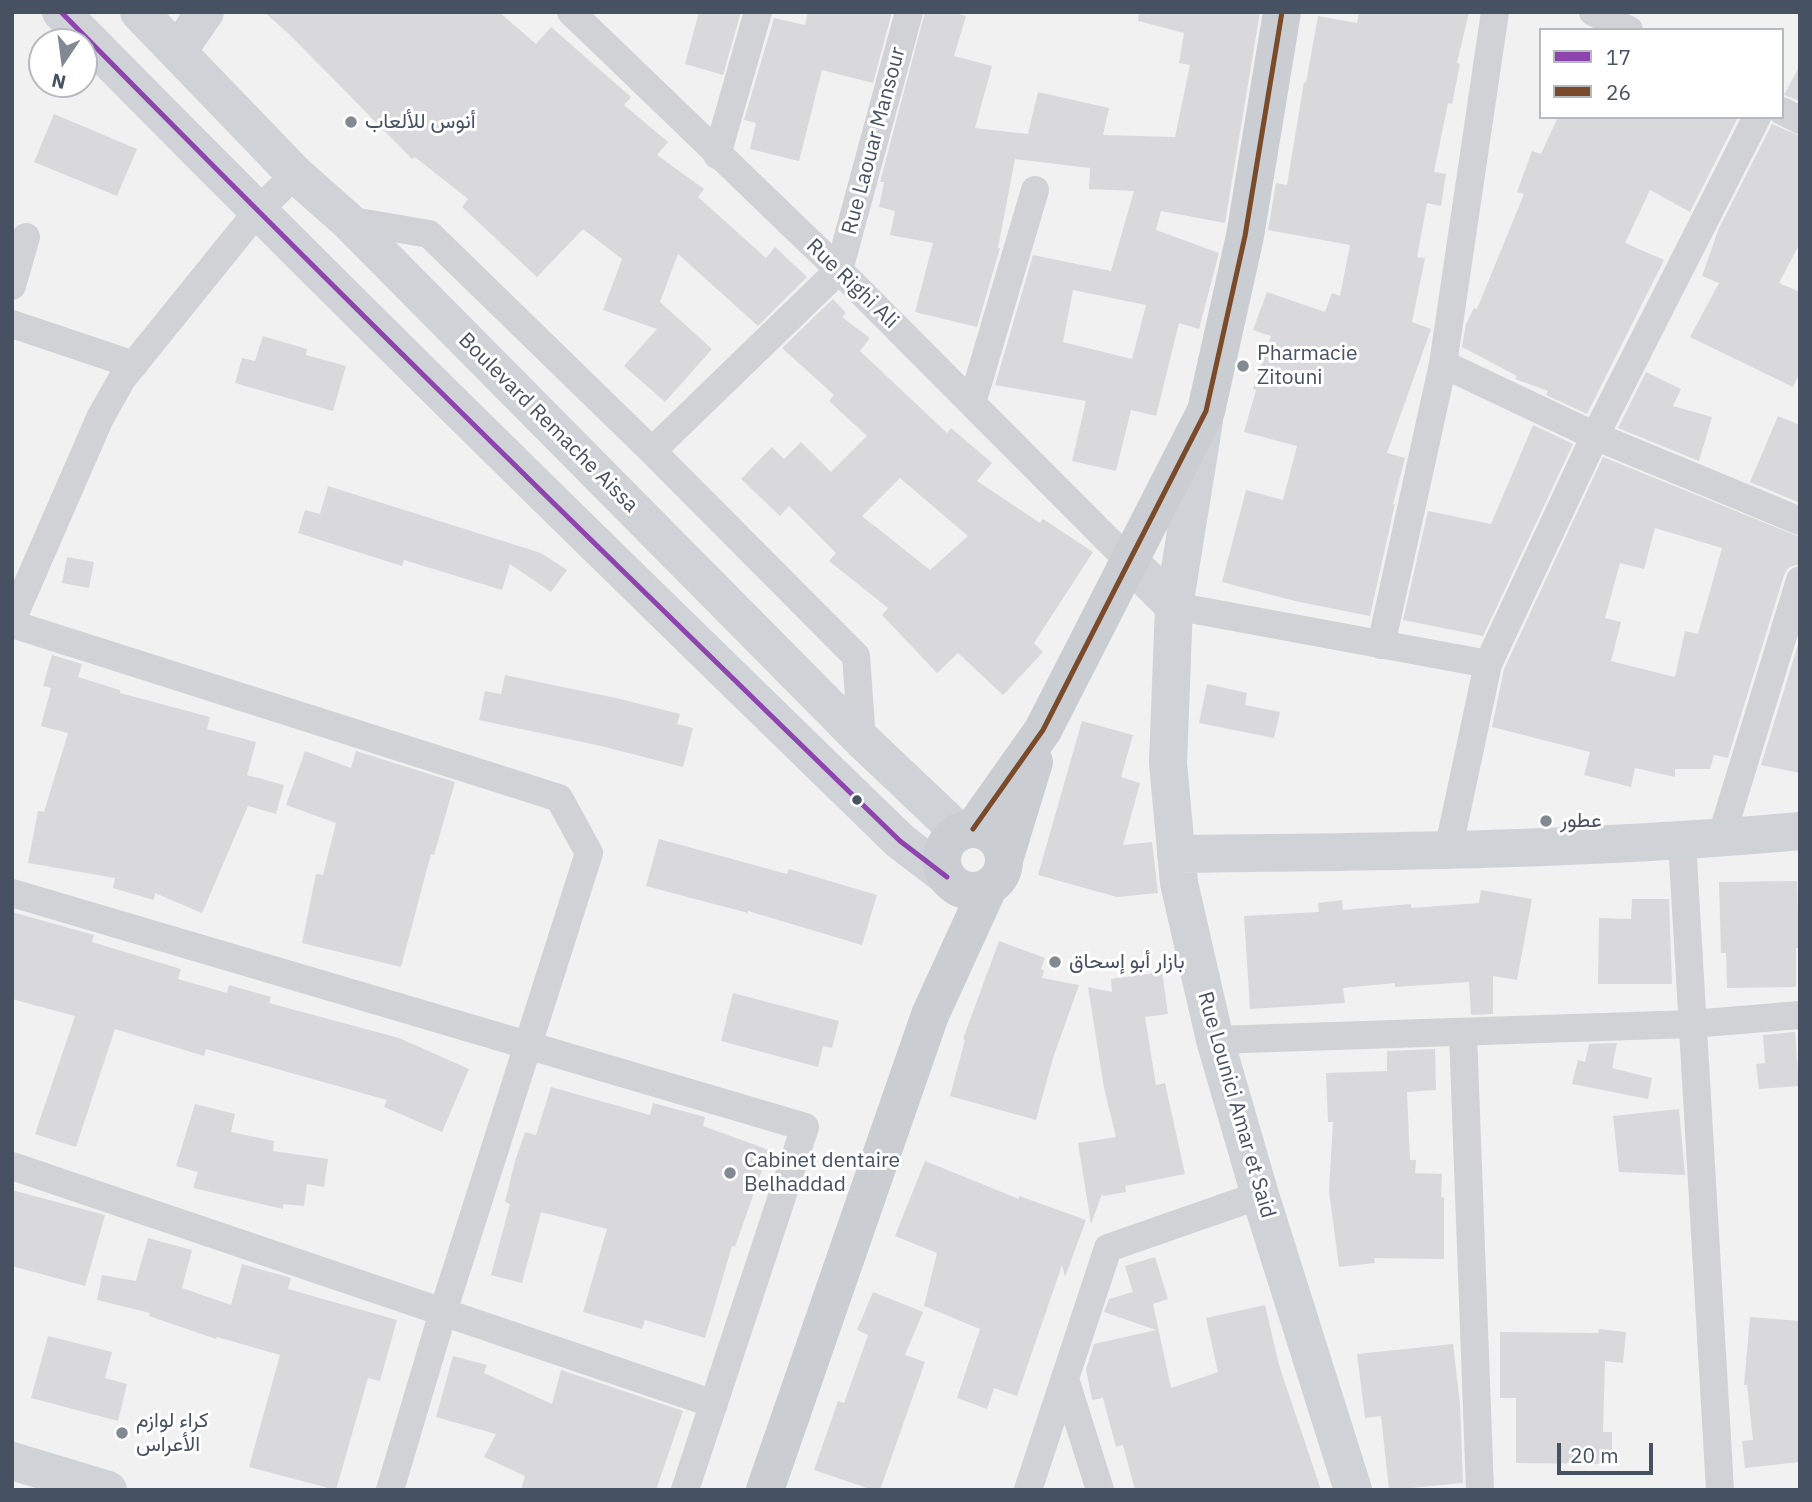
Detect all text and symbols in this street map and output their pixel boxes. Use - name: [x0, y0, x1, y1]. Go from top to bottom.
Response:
- north arrow: [28, 28, 98, 98]
- legend: [1539, 28, 1784, 119]
- text: 17: [1606, 43, 1631, 71]
- street label: Rue Laouar Mansour: [837, 45, 911, 237]
- text: N: [49, 68, 68, 95]
- text: 26: [1606, 78, 1631, 106]
- place label: أنوس للألعاب: [365, 109, 476, 135]
- marker: أنوس للألعاب: [343, 114, 359, 130]
- street label: Rue Righi Ali: [801, 234, 903, 334]
- street label: Boulevard Remache Aissa: [453, 328, 643, 518]
- place label: Pharmacie Zitouni: [1257, 341, 1357, 391]
- marker: Pharmacie Zitouni: [1235, 358, 1251, 374]
- unlabelled marker: [850, 793, 864, 807]
- place label: عطور: [1560, 808, 1602, 834]
- marker: عطور: [1538, 813, 1554, 829]
- place label: بازار أبو إسحاق: [1069, 949, 1185, 975]
- marker: بازار أبو إسحاق: [1047, 954, 1063, 970]
- street label: Rue Lounici Amar et Said: [1192, 989, 1280, 1221]
- place label: Cabinet dentaire Belhaddad: [744, 1148, 900, 1198]
- marker: Cabinet dentaire Belhaddad: [722, 1165, 738, 1181]
- place label: كراء لوازم الأعراس: [136, 1408, 209, 1458]
- marker: كراء لوازم الأعراس: [114, 1425, 130, 1441]
- scale bar: [1560, 1428, 1656, 1472]
- text: 20 m: [1570, 1441, 1619, 1469]

